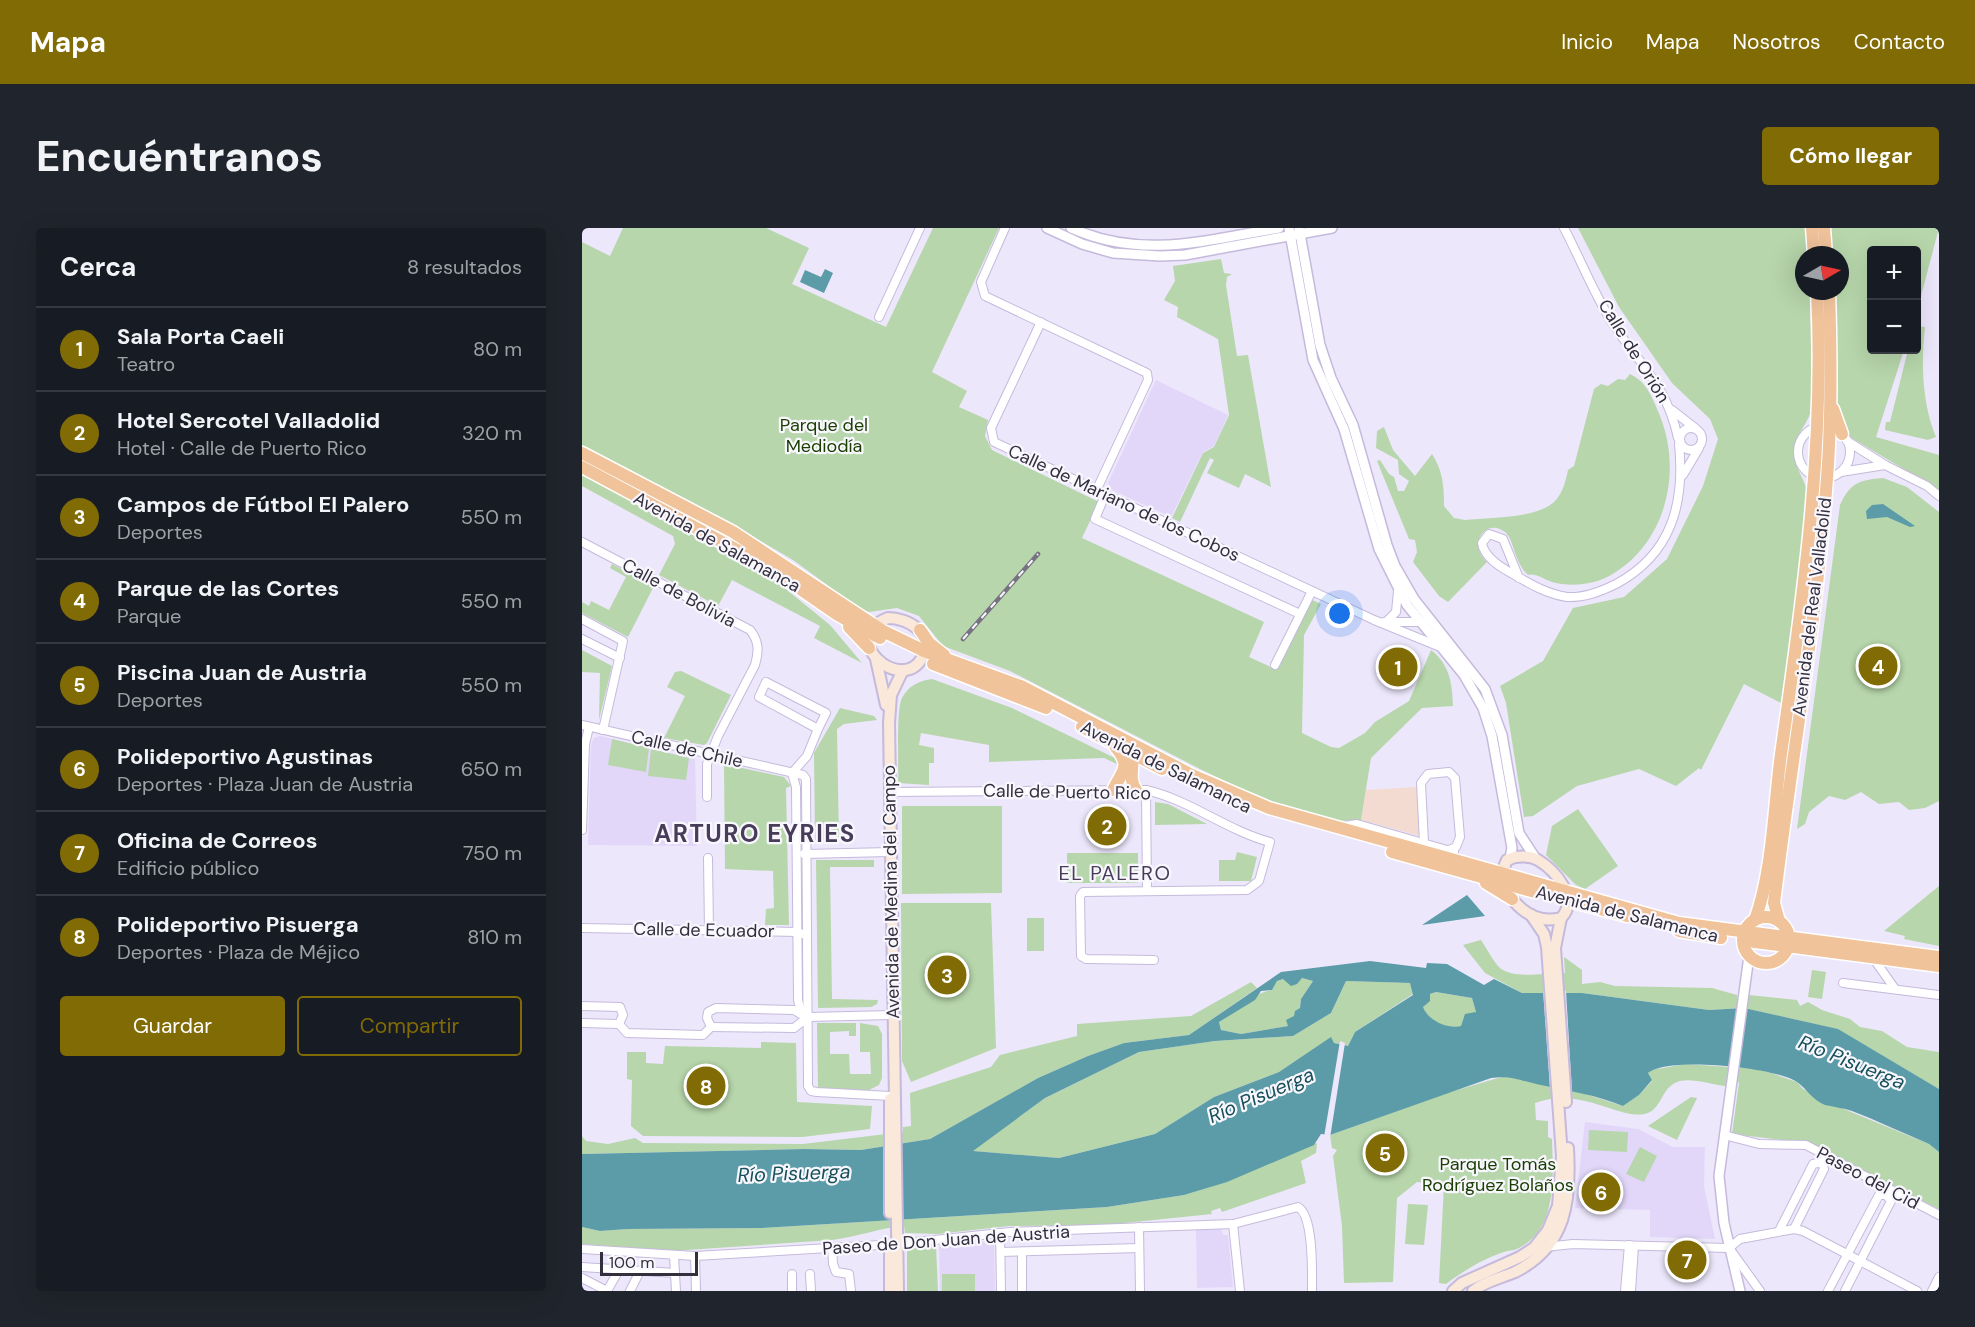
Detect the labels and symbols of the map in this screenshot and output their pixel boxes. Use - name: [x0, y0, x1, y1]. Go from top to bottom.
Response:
- north arrow: [1795, 246, 1849, 300]
- street label: Calle de Orión: [1593, 295, 1675, 407]
- park label: Parque del Mediodía: [780, 413, 868, 458]
- street label: Calle de Mariano de los Cobos: [1004, 439, 1244, 567]
- street label: Avenida de Salamanca: [629, 486, 805, 598]
- street label: Avenida del Real Valladolid: [1787, 496, 1837, 718]
- street label: Calle de Bolivia: [618, 553, 740, 633]
- your location: [1325, 599, 1354, 628]
- pin: 1: [1378, 644, 1418, 690]
- pin: 4: [1858, 644, 1898, 688]
- street label: Avenida de Salamanca: [1077, 715, 1255, 819]
- street label: Calle de Chile: [629, 725, 745, 773]
- street label: Avenida de Medina del Campo: [877, 765, 905, 1019]
- street label: Calle de Puerto Rico: [983, 779, 1151, 805]
- pin: 2: [1088, 804, 1126, 848]
- district label: ARTURO EYRIES: [654, 818, 856, 849]
- district label: EL PALERO: [1059, 860, 1171, 886]
- street label: Avenida de Salamanca: [1533, 880, 1721, 948]
- street label: Calle de Ecuador: [633, 917, 775, 943]
- pin: 3: [928, 952, 967, 998]
- water label: Río Pisuerga: [1795, 1029, 1909, 1095]
- water label: Río Pisuerga: [1204, 1061, 1318, 1129]
- pin: 8: [686, 1064, 726, 1108]
- pin: 5: [1366, 1130, 1404, 1176]
- street label: Paseo del Cid: [1812, 1141, 1924, 1215]
- park label: Parque Tomás Rodríguez Bolaños: [1422, 1152, 1574, 1197]
- water label: Río Pisuerga: [737, 1158, 851, 1188]
- pin: 6: [1582, 1170, 1620, 1214]
- street label: Paseo de Don Juan de Austria: [821, 1219, 1071, 1261]
- pin: 7: [1668, 1238, 1706, 1282]
- scale bar: [600, 1249, 698, 1276]

